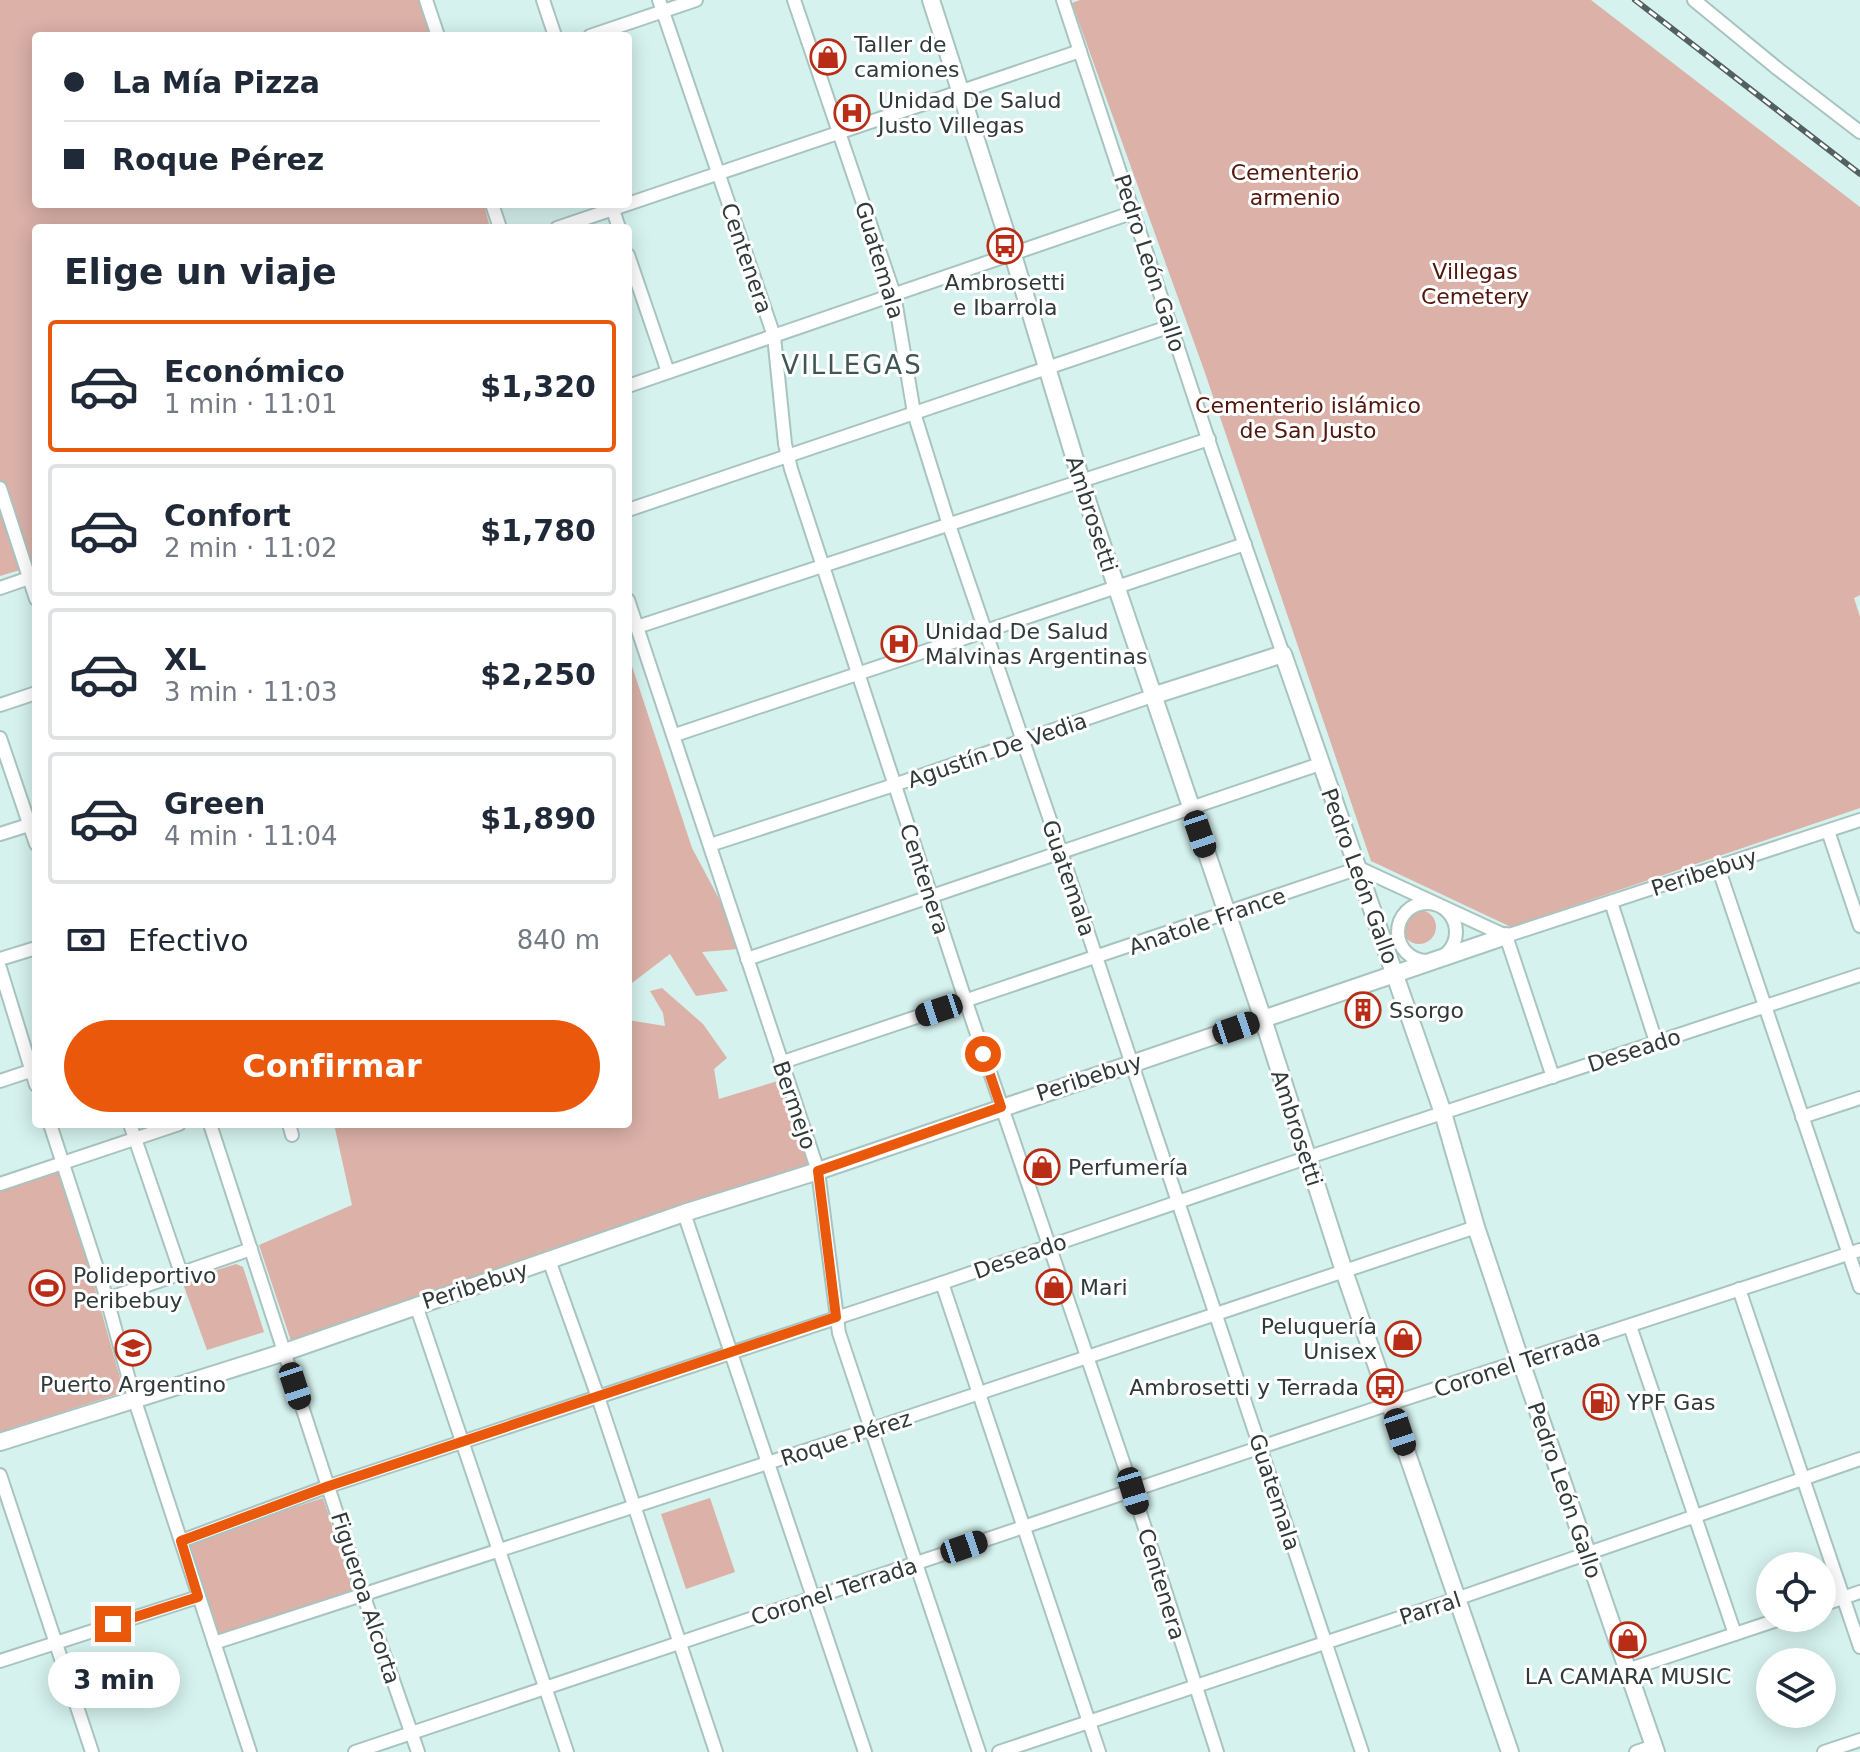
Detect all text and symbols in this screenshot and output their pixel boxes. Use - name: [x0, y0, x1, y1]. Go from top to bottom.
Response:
- place label: Taller de camiones: [853, 32, 960, 82]
- shop icon: Taller de camiones: [809, 38, 847, 76]
- text: La Mía Pizza: [112, 65, 320, 100]
- place label: Unidad De Salud Justo Villegas: [876, 88, 1062, 138]
- hospital icon: Unidad De Salud Justo Villegas: [833, 94, 871, 132]
- text: Roque Pérez: [112, 142, 324, 177]
- park label: Cementerio armenio: [1231, 160, 1359, 210]
- street label: Pedro León Gallo: [1109, 171, 1190, 355]
- street label: Guatemala: [850, 199, 909, 322]
- street label: Centenera: [716, 200, 777, 317]
- bus stop icon: Ambrosetti e Ibarrola: [986, 227, 1024, 265]
- text: Elige un viaje: [64, 251, 337, 292]
- park label: Villegas Cemetery: [1421, 259, 1529, 309]
- place label: Ambrosetti e Ibarrola: [945, 270, 1065, 320]
- icon: car: [68, 350, 140, 422]
- district label: VILLEGAS: [781, 350, 923, 380]
- text: Económico: [164, 354, 345, 389]
- text: $1,320: [480, 369, 596, 404]
- text: 1 min · 11:01: [164, 389, 338, 419]
- park label: Cementerio islámico de San Justo: [1195, 393, 1421, 443]
- street label: Ambrosetti: [1061, 453, 1122, 575]
- icon: car: [68, 494, 140, 566]
- text: Confort: [164, 498, 291, 533]
- text: $1,780: [480, 513, 596, 548]
- text: 2 min · 11:02: [164, 533, 338, 563]
- place label: Unidad De Salud Malvinas Argentinas: [925, 619, 1147, 669]
- hospital icon: Unidad De Salud Malvinas Argentinas: [880, 625, 918, 663]
- icon: car: [68, 638, 140, 710]
- text: XL: [164, 642, 206, 677]
- text: $2,250: [480, 657, 596, 692]
- text: 3 min · 11:03: [164, 677, 338, 707]
- street label: Agustín De Vedia: [904, 708, 1090, 793]
- icon: car: [68, 782, 140, 854]
- street label: Pedro León Gallo: [1316, 785, 1403, 967]
- text: Green: [164, 786, 265, 821]
- text: $1,890: [480, 801, 596, 836]
- car: [1181, 807, 1219, 861]
- street label: Guatemala: [1037, 817, 1100, 940]
- text: 4 min · 11:04: [164, 821, 338, 851]
- street label: Centenera: [895, 821, 954, 938]
- street label: Peribebuy: [1648, 844, 1760, 901]
- street label: Anatole France: [1125, 883, 1289, 960]
- icon: cash: [64, 918, 108, 962]
- text: Efectivo: [128, 923, 249, 958]
- text: 840 m: [517, 925, 600, 955]
- car: [912, 991, 966, 1029]
- building icon: Ssorgo: [1344, 991, 1382, 1029]
- place label: Ssorgo: [1389, 998, 1464, 1023]
- car: [1209, 1009, 1263, 1047]
- button: Confirmar: [64, 1020, 600, 1112]
- street label: Deseado: [1584, 1024, 1684, 1077]
- route start: [965, 1036, 1001, 1072]
- street label: Peribebuy: [1033, 1049, 1145, 1106]
- street label: Bermejo: [768, 1058, 821, 1153]
- street label: Ambrosetti: [1266, 1067, 1327, 1189]
- shop icon: Perfumería: [1023, 1148, 1061, 1186]
- place label: Perfumería: [1068, 1155, 1188, 1180]
- street label: Deseado: [971, 1229, 1070, 1284]
- street label: Peribebuy: [419, 1257, 531, 1314]
- place label: Polideportivo Peribebuy: [73, 1263, 216, 1313]
- shop icon: Mari: [1035, 1268, 1073, 1306]
- sports icon: Polideportivo Peribebuy: [28, 1269, 66, 1307]
- place label: Mari: [1080, 1275, 1128, 1300]
- place label: Peluquería Unisex: [1261, 1314, 1377, 1364]
- shop icon: Peluquería Unisex: [1384, 1320, 1422, 1358]
- street label: Coronel Terrada: [1431, 1325, 1603, 1402]
- school or university icon: Puerto Argentino: [114, 1329, 152, 1367]
- car: [276, 1359, 314, 1413]
- bus stop icon: Ambrosetti y Terrada: [1366, 1368, 1404, 1406]
- place label: Puerto Argentino: [40, 1372, 226, 1397]
- place label: Ambrosetti y Terrada: [1129, 1375, 1359, 1400]
- fuel station icon: YPF Gas: [1582, 1383, 1620, 1421]
- place label: YPF Gas: [1626, 1390, 1715, 1415]
- street label: Pedro León Gallo: [1523, 1399, 1606, 1582]
- car: [1381, 1405, 1419, 1459]
- street label: Roque Pérez: [778, 1406, 915, 1471]
- street label: Guatemala: [1244, 1431, 1305, 1554]
- car: [1115, 1465, 1151, 1517]
- street label: Figueroa Alcorta: [326, 1509, 405, 1687]
- street label: Centenera: [1133, 1525, 1190, 1643]
- car: [937, 1528, 991, 1566]
- map controls: [1756, 1552, 1836, 1728]
- button: locate: [1756, 1552, 1836, 1632]
- street label: Coronel Terrada: [748, 1553, 920, 1630]
- street label: Parral: [1396, 1587, 1464, 1630]
- route end: [95, 1606, 131, 1642]
- shop icon: LA CAMARA MUSIC: [1609, 1621, 1647, 1659]
- button: layers: [1756, 1648, 1836, 1728]
- callout: 3 min: [47, 1652, 179, 1708]
- place label: LA CAMARA MUSIC: [1525, 1664, 1731, 1689]
- text: 3 min: [73, 1665, 155, 1695]

